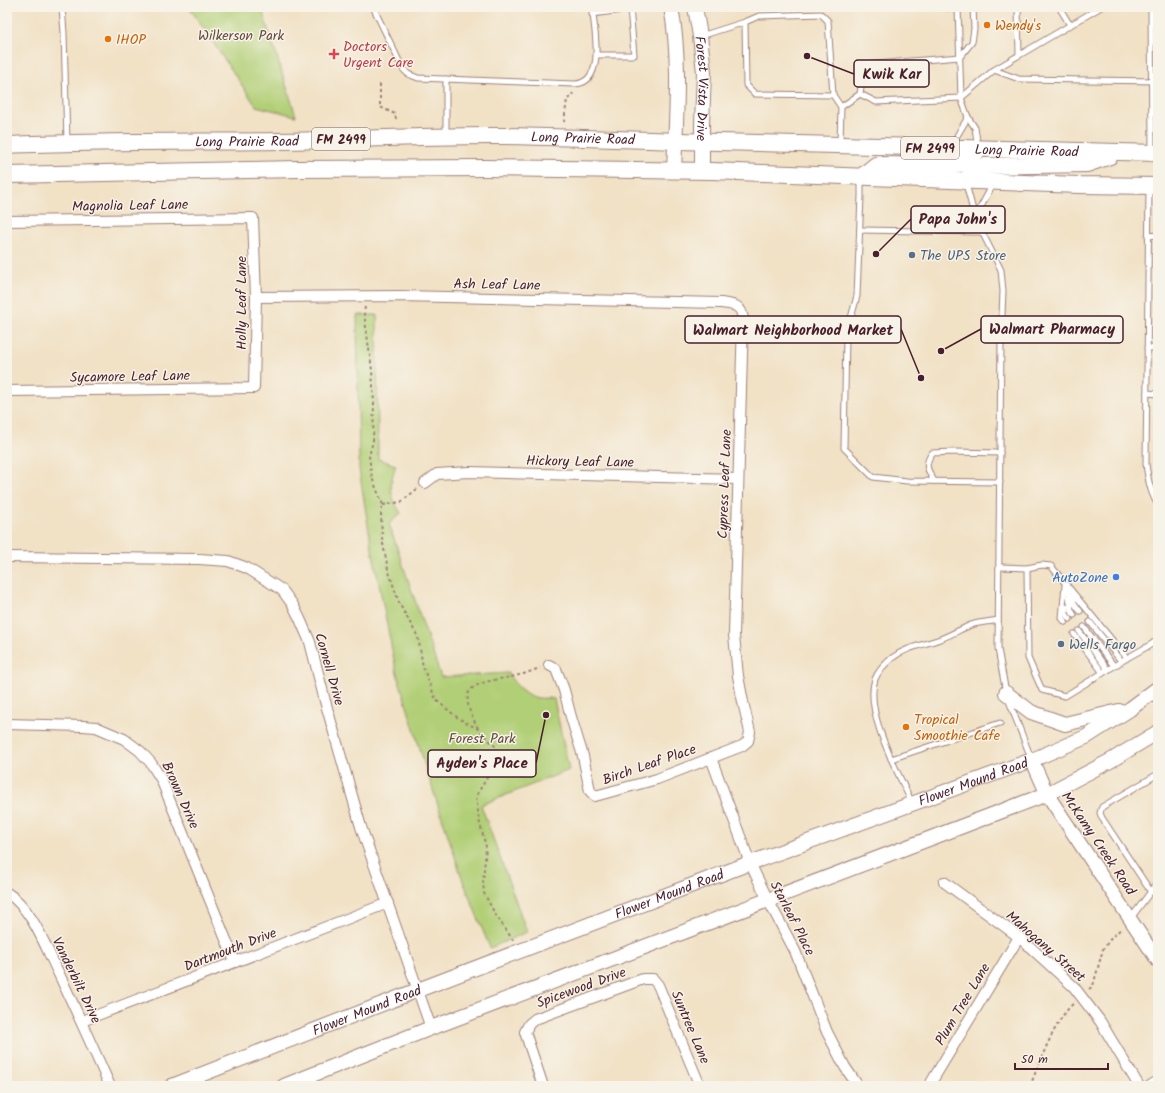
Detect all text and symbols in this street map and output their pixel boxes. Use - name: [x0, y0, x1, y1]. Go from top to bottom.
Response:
- place label: Wendy's: [995, 15, 1041, 37]
- marker: Wendy's: [982, 20, 992, 30]
- park label: Wilkerson Park: [198, 25, 284, 47]
- place label: IHOP: [116, 29, 146, 51]
- marker: IHOP: [103, 34, 113, 44]
- street label: Forest Vista Drive: [688, 35, 714, 142]
- place label: Doctors Urgent Care: [343, 36, 414, 74]
- marker: Doctors Urgent Care: [328, 48, 340, 60]
- callout: Kwik Kar: [854, 60, 929, 87]
- text: Kwik Kar: [863, 63, 922, 87]
- street label: Long Prairie Road: [531, 127, 636, 152]
- road number: FM 2499: [312, 128, 370, 150]
- street label: Long Prairie Road: [195, 131, 300, 154]
- road number: FM 2499: [901, 137, 959, 159]
- street label: Long Prairie Road: [974, 139, 1080, 163]
- street label: Magnolia Leaf Lane: [72, 194, 189, 218]
- callout: Papa John's: [911, 206, 1005, 233]
- text: Papa John's: [919, 208, 997, 232]
- place label: The UPS Store: [920, 245, 1007, 267]
- marker: The UPS Store: [907, 250, 917, 260]
- street label: Holly Leaf Lane: [231, 255, 253, 350]
- street label: Ash Leaf Lane: [453, 273, 541, 297]
- callout: Walmart Neighborhood Market: [685, 316, 901, 343]
- callout: Walmart Pharmacy: [981, 316, 1123, 343]
- text: Walmart Pharmacy: [989, 318, 1115, 342]
- text: Walmart Neighborhood Market: [693, 319, 893, 343]
- street label: Sycamore Leaf Lane: [70, 365, 191, 389]
- street label: Cypress Leaf Lane: [712, 428, 738, 539]
- street label: Hickory Leaf Lane: [526, 450, 635, 474]
- place label: AutoZone: [1052, 567, 1109, 589]
- marker: AutoZone: [1111, 572, 1121, 582]
- street label: Cornell Drive: [308, 630, 350, 709]
- place label: Wells Fargo: [1069, 634, 1136, 656]
- marker: Wells Fargo: [1056, 639, 1066, 649]
- place label: Tropical Smoothie Cafe: [914, 709, 1001, 747]
- marker: Tropical Smoothie Cafe: [901, 722, 911, 732]
- park label: Forest Park: [449, 728, 516, 750]
- street label: Birch Leaf Place: [600, 738, 700, 791]
- callout: Ayden's Place: [428, 750, 536, 777]
- text: Ayden's Place: [436, 752, 528, 776]
- street label: Flower Mound Road: [915, 752, 1032, 813]
- street label: Brown Drive: [155, 758, 205, 833]
- street label: McKamy Creek Road: [1055, 787, 1142, 901]
- street label: Flower Mound Road: [612, 864, 728, 926]
- street label: Starleaf Place: [764, 877, 821, 960]
- street label: Mahogany Street: [1000, 906, 1091, 988]
- street label: Dartmouth Drive: [181, 922, 281, 978]
- street label: Vanderbilt Drive: [46, 933, 107, 1028]
- street label: Plum Tree Lane: [930, 958, 997, 1050]
- street label: Spicewood Drive: [533, 961, 630, 1014]
- street label: Flower Mound Road: [309, 979, 426, 1042]
- street label: Suntree Lane: [665, 987, 716, 1068]
- scale bar: [1015, 1045, 1108, 1071]
- text: 50 m: [1021, 1050, 1048, 1069]

